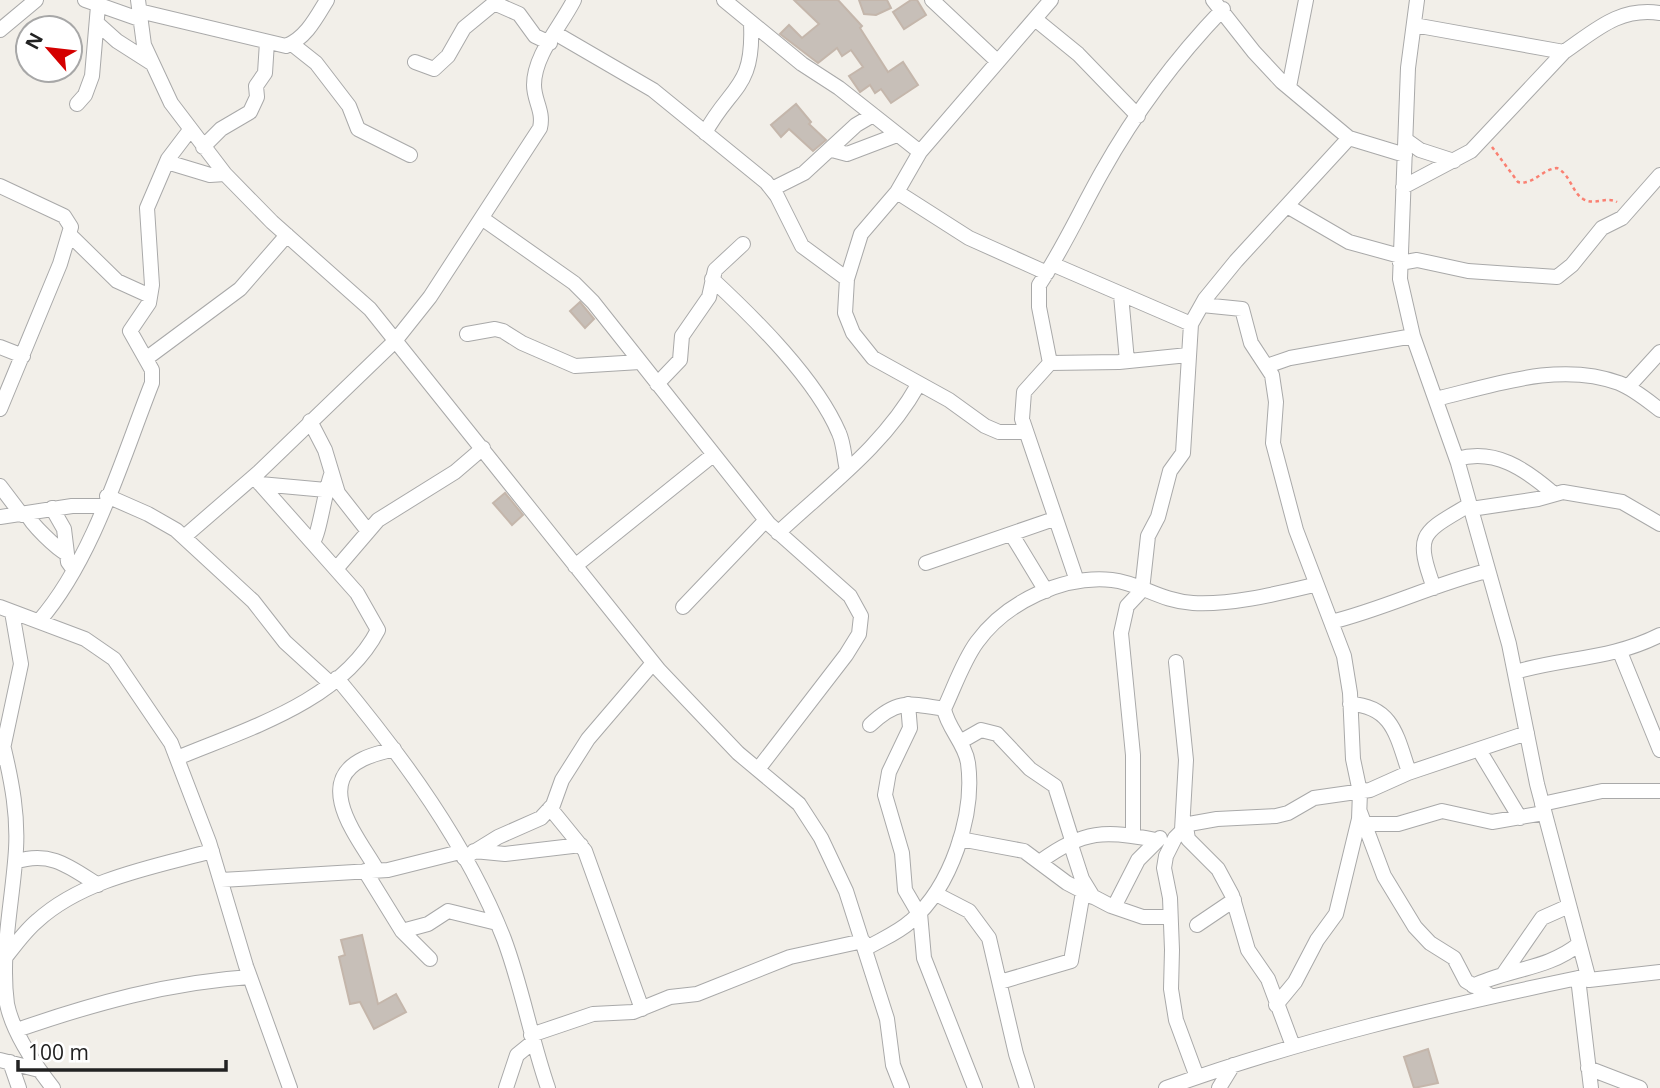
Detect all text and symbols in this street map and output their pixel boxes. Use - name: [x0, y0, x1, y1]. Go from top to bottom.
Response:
- north arrow: [14, 14, 84, 84]
- text: N: [19, 28, 49, 54]
- scale bar: [18, 1028, 226, 1072]
- text: 100 m: [28, 1038, 89, 1066]

